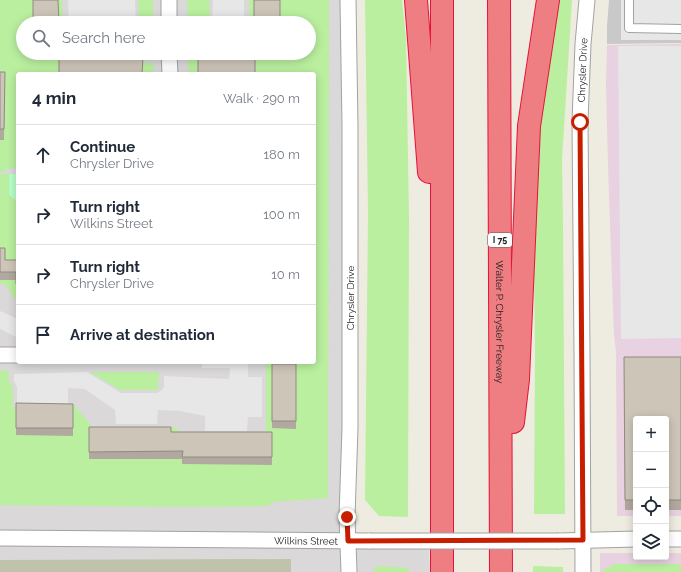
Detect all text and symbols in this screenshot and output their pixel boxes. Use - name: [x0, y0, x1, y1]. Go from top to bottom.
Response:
- search box: [16, 16, 316, 60]
- icon: search: [30, 27, 52, 49]
- text: Search here: [62, 29, 145, 47]
- street label: Chrysler Drive: [575, 37, 589, 103]
- text: 4 min: [32, 88, 76, 108]
- text: Walk · 290 m: [223, 91, 300, 106]
- route start: [571, 113, 589, 131]
- text: Continue: [70, 138, 135, 156]
- icon: ahead: [32, 144, 54, 166]
- text: 180 m: [264, 147, 300, 162]
- text: Chrysler Drive: [70, 156, 154, 171]
- text: Turn right: [70, 198, 140, 216]
- icon: right: [32, 204, 54, 226]
- text: 100 m: [263, 207, 300, 222]
- text: Wilkins Street: [70, 216, 153, 231]
- road number: I 75: [488, 233, 512, 247]
- text: Turn right: [70, 258, 140, 276]
- street label: Walter P. Chrysler Freeway: [494, 261, 506, 384]
- icon: right: [32, 264, 54, 286]
- street label: Chrysler Drive: [345, 266, 356, 330]
- text: 10 m: [271, 267, 300, 282]
- text: Chrysler Drive: [70, 276, 154, 291]
- icon: arrive: [32, 324, 54, 346]
- text: Arrive at destination: [70, 326, 215, 344]
- map controls: [633, 416, 669, 560]
- button: +: [633, 416, 669, 452]
- button: −: [633, 452, 669, 488]
- button: locate: [633, 488, 669, 524]
- route end: [338, 508, 356, 526]
- button: layers: [633, 524, 669, 560]
- street label: Wilkins Street: [274, 535, 339, 546]

